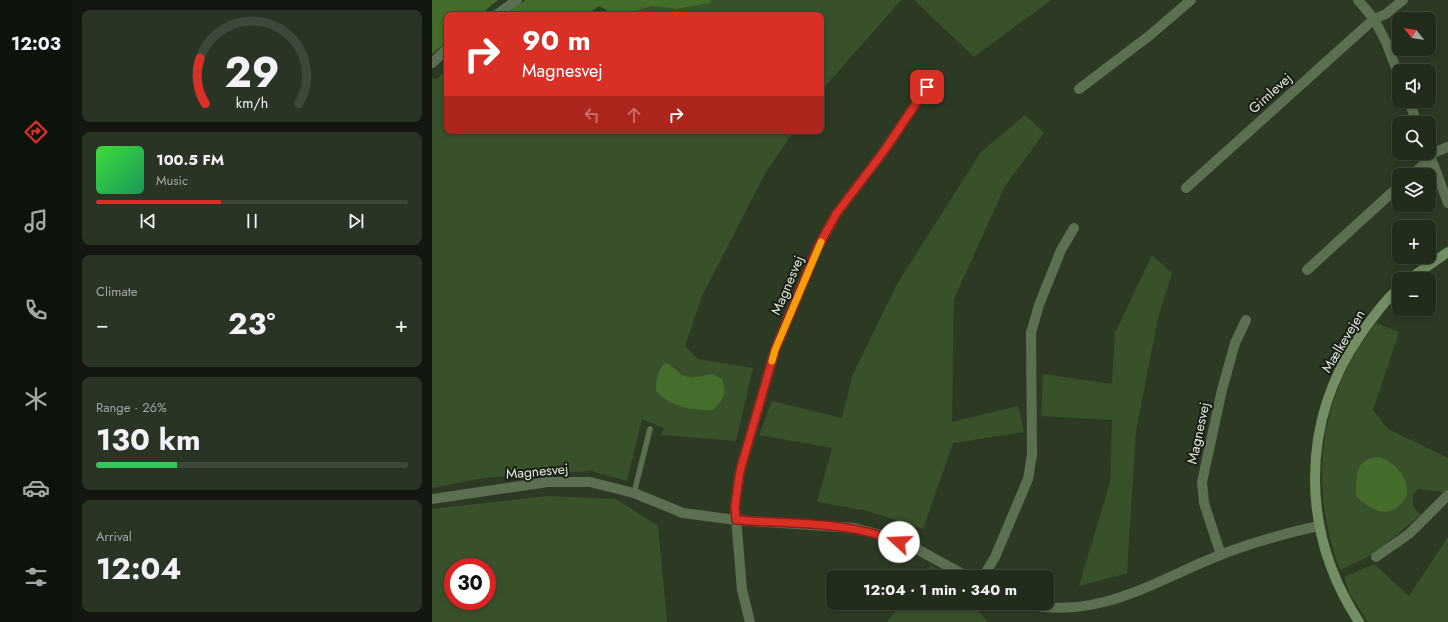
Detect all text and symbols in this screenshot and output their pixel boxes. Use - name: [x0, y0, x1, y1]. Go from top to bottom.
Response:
- north arrow: [1392, 12, 1436, 56]
- map controls: [1392, 12, 1436, 316]
- text: 90 m: [522, 20, 591, 61]
- icon: right: [456, 28, 508, 80]
- text: 12:03: [11, 31, 61, 57]
- text: 29: [224, 42, 280, 103]
- text: Magnesvej: [522, 58, 603, 84]
- button: sound: [1392, 64, 1436, 108]
- street label: Gimlevej: [1244, 68, 1296, 118]
- pin: [910, 70, 944, 104]
- icon: arrive: [916, 76, 938, 98]
- text: km/h: [236, 93, 268, 113]
- icon: left: [581, 104, 603, 126]
- icon: ahead: [623, 104, 645, 126]
- icon: right: [665, 104, 687, 126]
- button: search: [1392, 116, 1436, 160]
- icon: directions: [22, 118, 50, 146]
- text: 100.5 FM: [156, 149, 224, 171]
- button: layers: [1392, 168, 1436, 212]
- text: Music: [156, 171, 188, 190]
- icon: music: [22, 207, 50, 235]
- icon: previous: [137, 210, 159, 232]
- icon: pause: [241, 210, 263, 232]
- icon: next: [345, 210, 367, 232]
- button: +: [1392, 220, 1436, 264]
- street label: Magnesvej: [766, 252, 808, 318]
- button: −: [1392, 272, 1436, 316]
- text: Climate: [96, 282, 137, 301]
- icon: phone: [22, 296, 50, 324]
- text: 23°: [228, 302, 275, 345]
- street label: Mælkevejen: [1316, 306, 1370, 376]
- text: −: [96, 308, 109, 340]
- text: +: [394, 308, 408, 340]
- icon: climate: [22, 385, 50, 413]
- text: Range · 26%: [96, 398, 167, 417]
- street label: Magnesvej: [1182, 400, 1214, 466]
- text: 130 km: [96, 418, 201, 461]
- street label: Magnesvej: [505, 458, 569, 484]
- icon: car: [22, 474, 50, 502]
- position arrow: [878, 521, 920, 563]
- text: Arrival: [96, 527, 132, 546]
- text: 12:04: [96, 547, 181, 590]
- speed limit sign: 30: [444, 558, 496, 610]
- icon: filters: [22, 563, 50, 591]
- text: 12:04 · 1 min · 340 m: [863, 579, 1017, 601]

